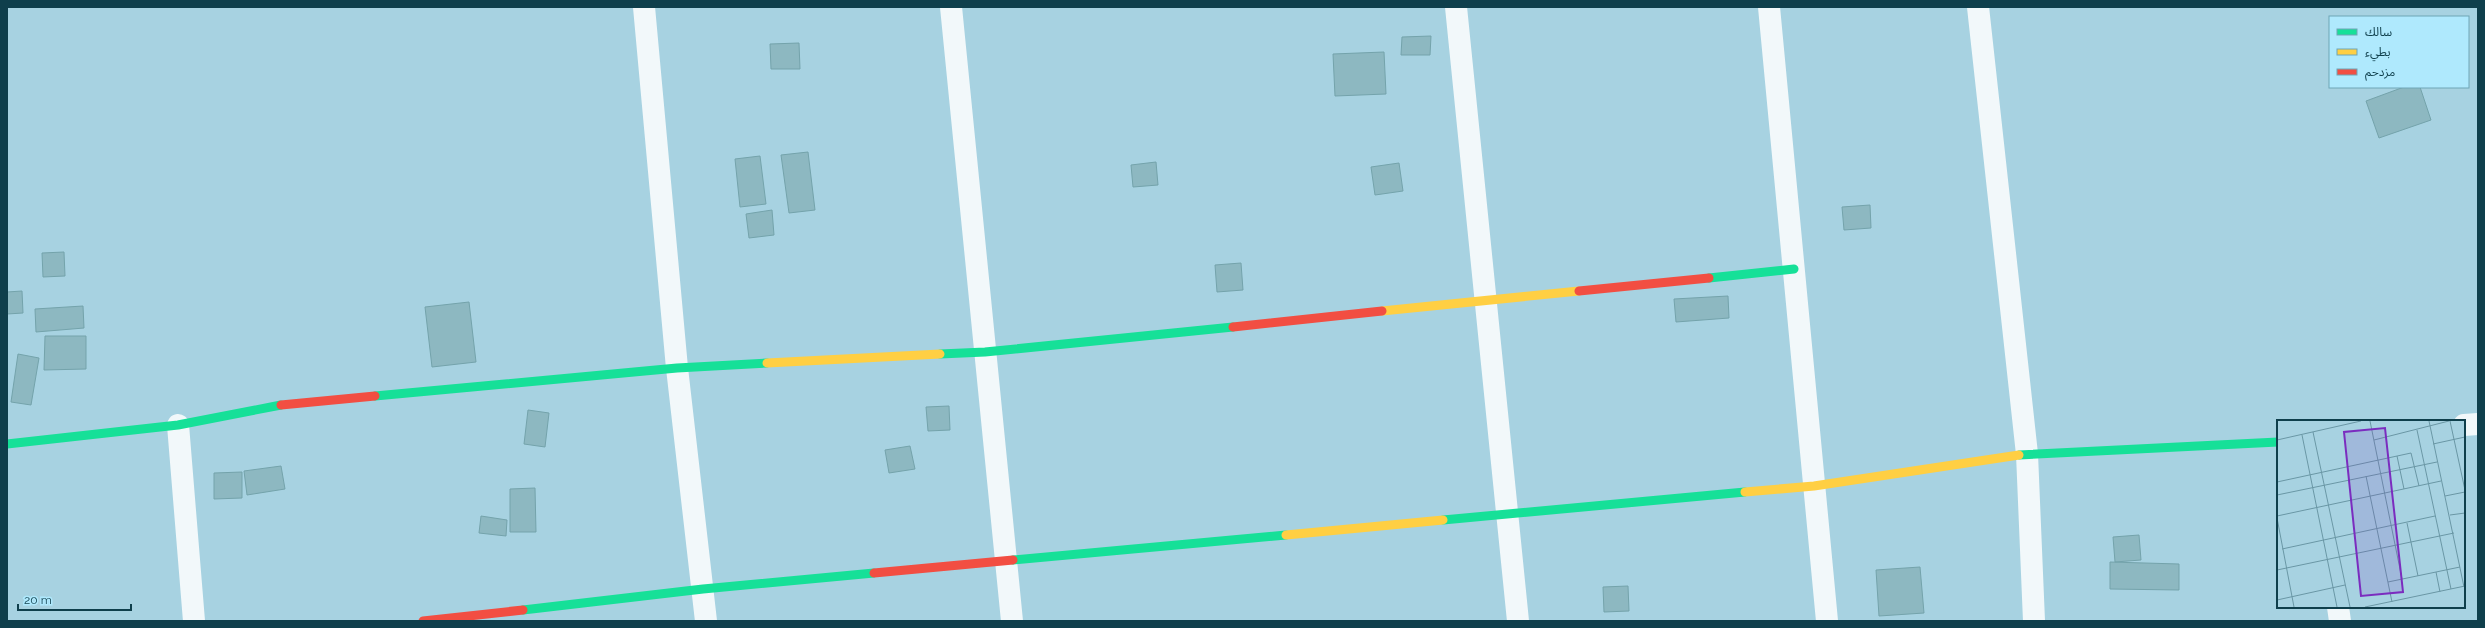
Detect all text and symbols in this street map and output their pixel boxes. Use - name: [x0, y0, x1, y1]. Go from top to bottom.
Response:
- legend: [2329, 16, 2469, 88]
- text: سالك: [2365, 25, 2392, 39]
- text: بطيء: [2365, 45, 2391, 62]
- text: مزدحم: [2365, 65, 2395, 81]
- inset map: [2277, 420, 2465, 608]
- scale bar: [18, 586, 131, 612]
- text: 20 m: [24, 593, 52, 607]

